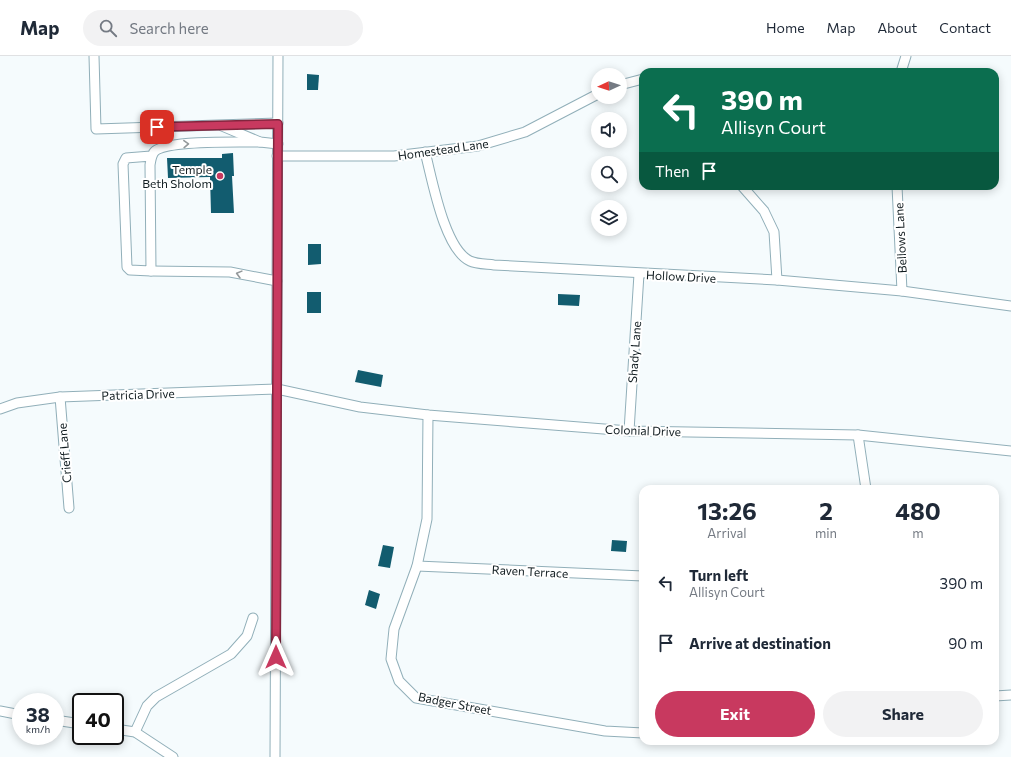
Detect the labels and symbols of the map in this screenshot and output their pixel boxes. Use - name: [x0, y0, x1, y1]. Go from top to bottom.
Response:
- north arrow: [591, 68, 627, 104]
- pin: [140, 110, 174, 144]
- street label: Homestead Lane: [397, 136, 489, 162]
- one-way arrow: [183, 140, 189, 148]
- place label: Temple Beth Sholom: [142, 162, 212, 190]
- marker: Temple Beth Sholom: [215, 171, 225, 181]
- street label: Bellows Lane: [891, 202, 909, 274]
- street label: Hollow Drive: [646, 267, 716, 285]
- one-way arrow: [236, 270, 243, 279]
- street label: Shady Lane: [625, 321, 643, 383]
- street label: Patricia Drive: [101, 386, 175, 402]
- street label: Crieff Lane: [54, 422, 74, 484]
- street label: Colonial Drive: [605, 422, 681, 438]
- street label: Raven Terrace: [491, 562, 569, 580]
- position arrow: [255, 636, 297, 678]
- street label: Badger Street: [417, 689, 493, 717]
- speed limit sign: 40: [72, 693, 124, 745]

